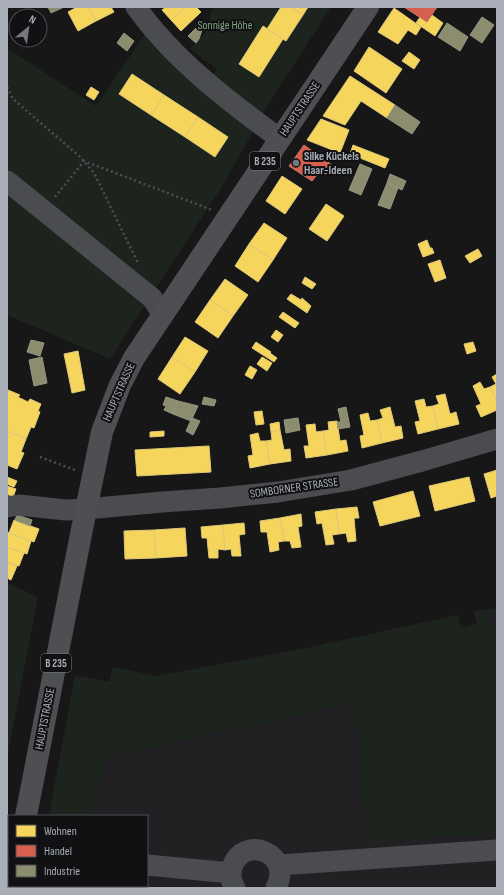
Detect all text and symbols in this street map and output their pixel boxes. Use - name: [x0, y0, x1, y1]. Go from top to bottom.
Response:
- north arrow: [8, 8, 48, 48]
- text: N: [27, 13, 38, 27]
- park label: Sonnige Höhe: [197, 18, 253, 33]
- street label: HAUPTSTRASSE: [276, 79, 324, 139]
- place label: Silke Kückels Haar-Ideen: [304, 149, 360, 178]
- road number: B 235: [250, 152, 280, 170]
- marker: Silke Kückels Haar-Ideen: [291, 158, 301, 168]
- street label: HAUPTSTRASSE: [99, 360, 139, 424]
- street label: SOMBORNER STRASSE: [249, 474, 339, 502]
- road number: B 235: [41, 654, 71, 672]
- street label: HAUPTSTRASSE: [32, 687, 58, 751]
- legend: [8, 815, 148, 887]
- text: Wohnen: [44, 824, 77, 839]
- text: Handel: [44, 844, 72, 859]
- text: Industrie: [44, 864, 80, 879]

